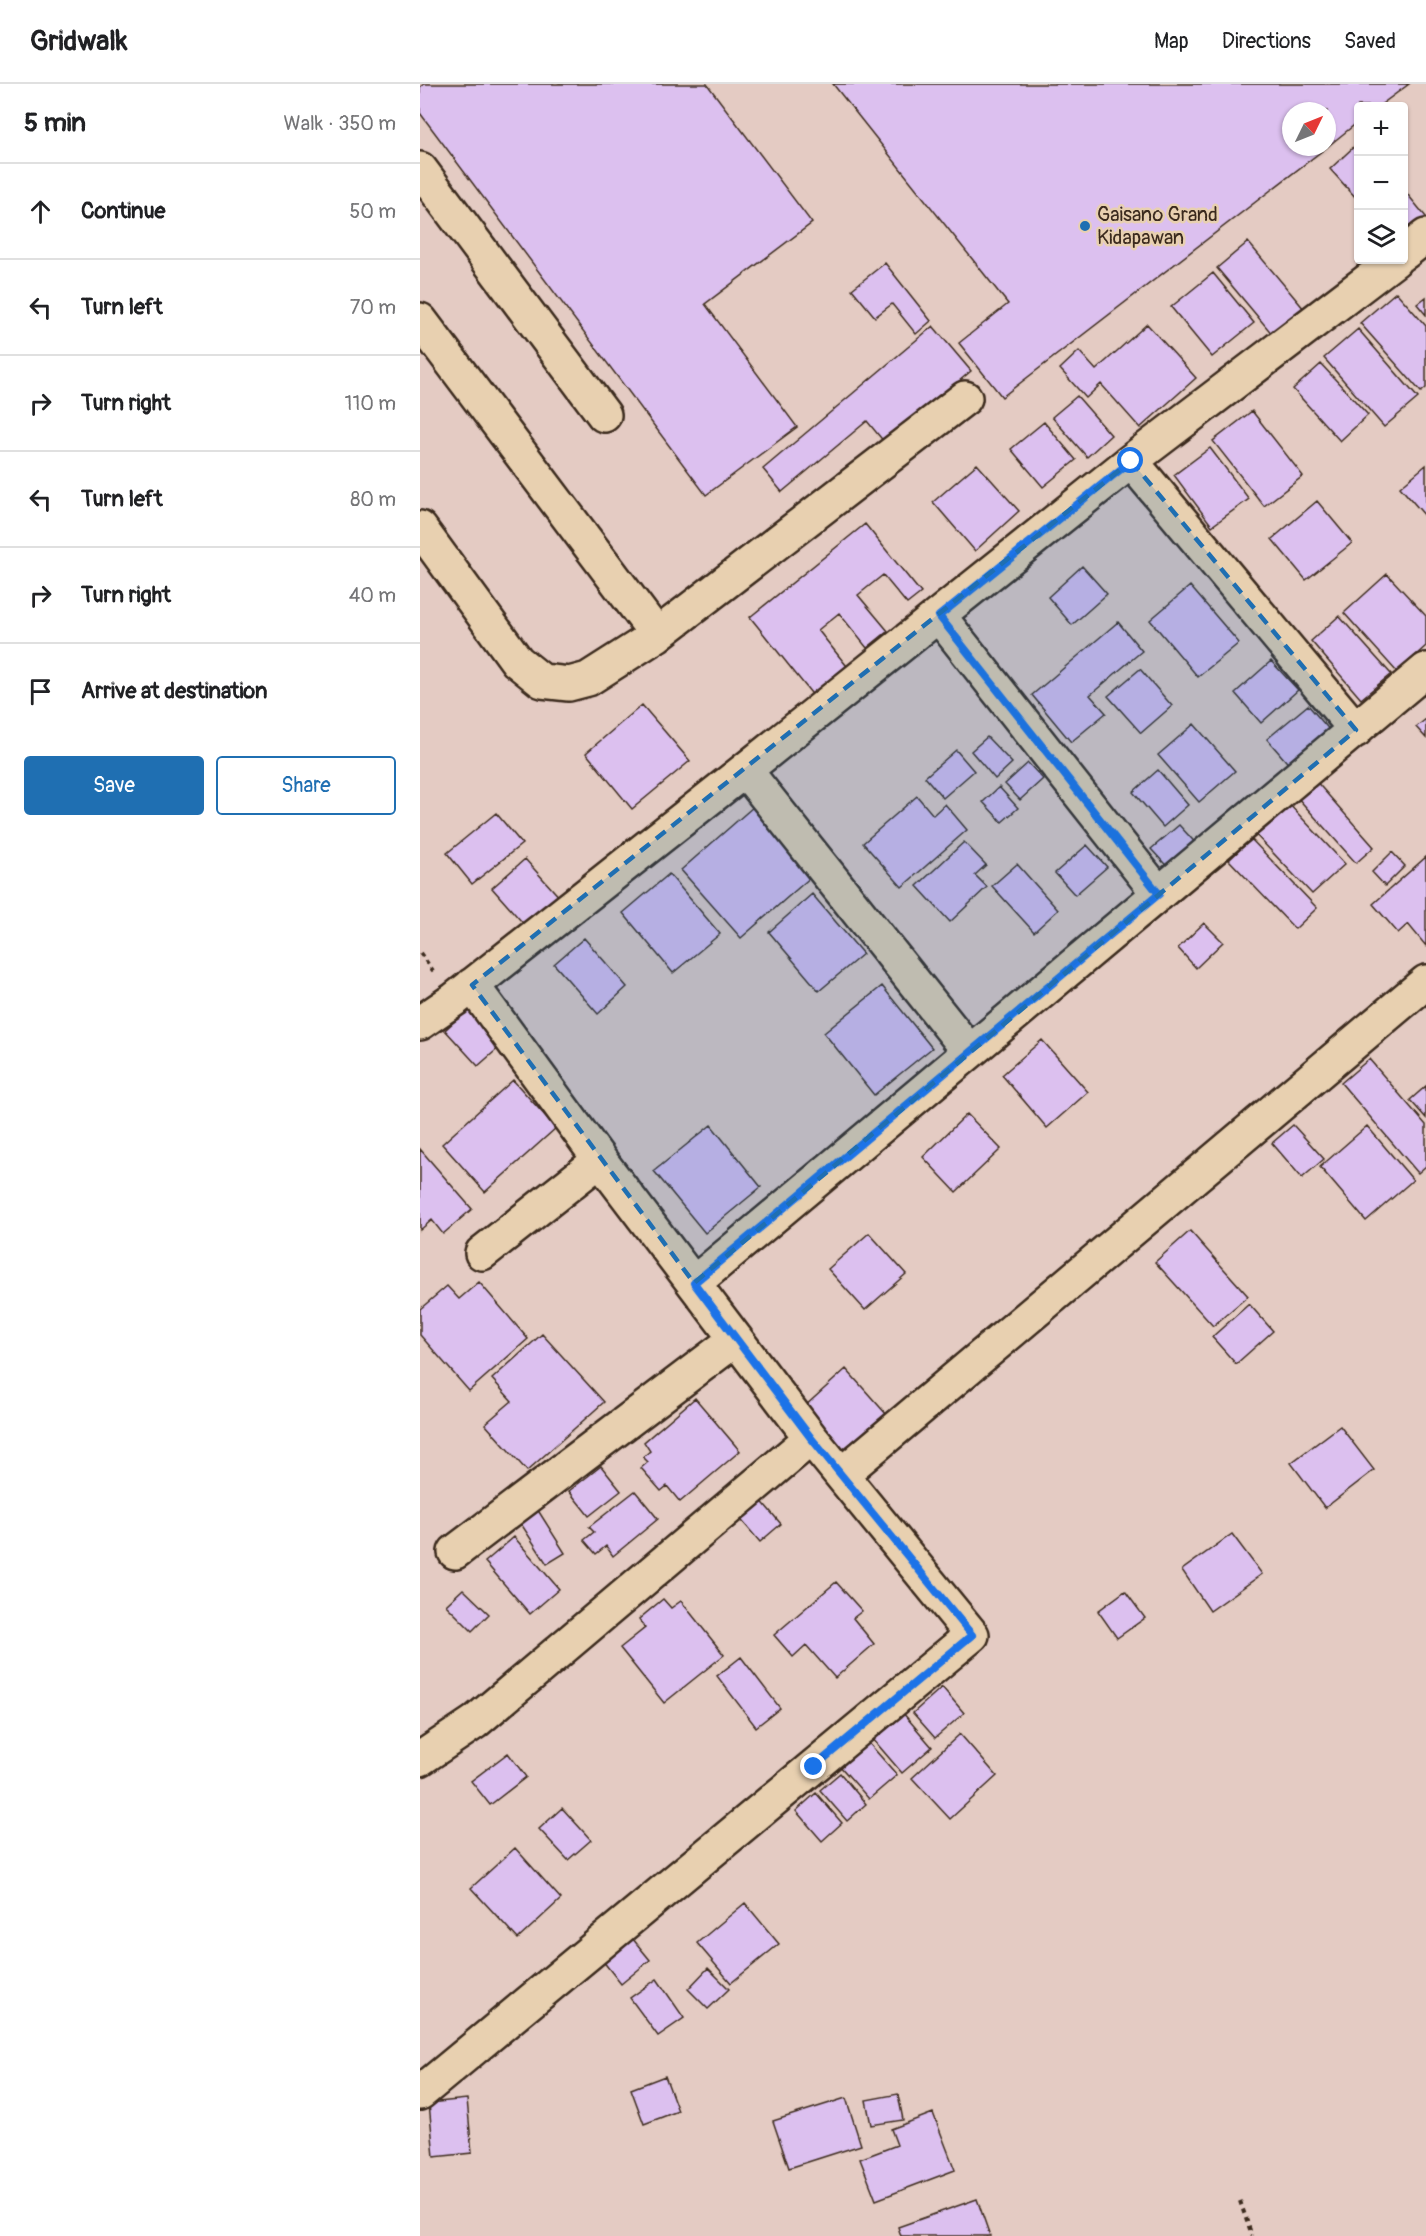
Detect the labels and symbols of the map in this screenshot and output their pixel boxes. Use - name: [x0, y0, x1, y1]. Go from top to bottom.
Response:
- north arrow: [1282, 102, 1336, 156]
- place label: Gaisano Grand Kidapawan: [1097, 202, 1218, 250]
- marker: Gaisano Grand Kidapawan: [1078, 219, 1092, 233]
- route start: [1117, 447, 1143, 473]
- route end: [800, 1753, 826, 1779]

